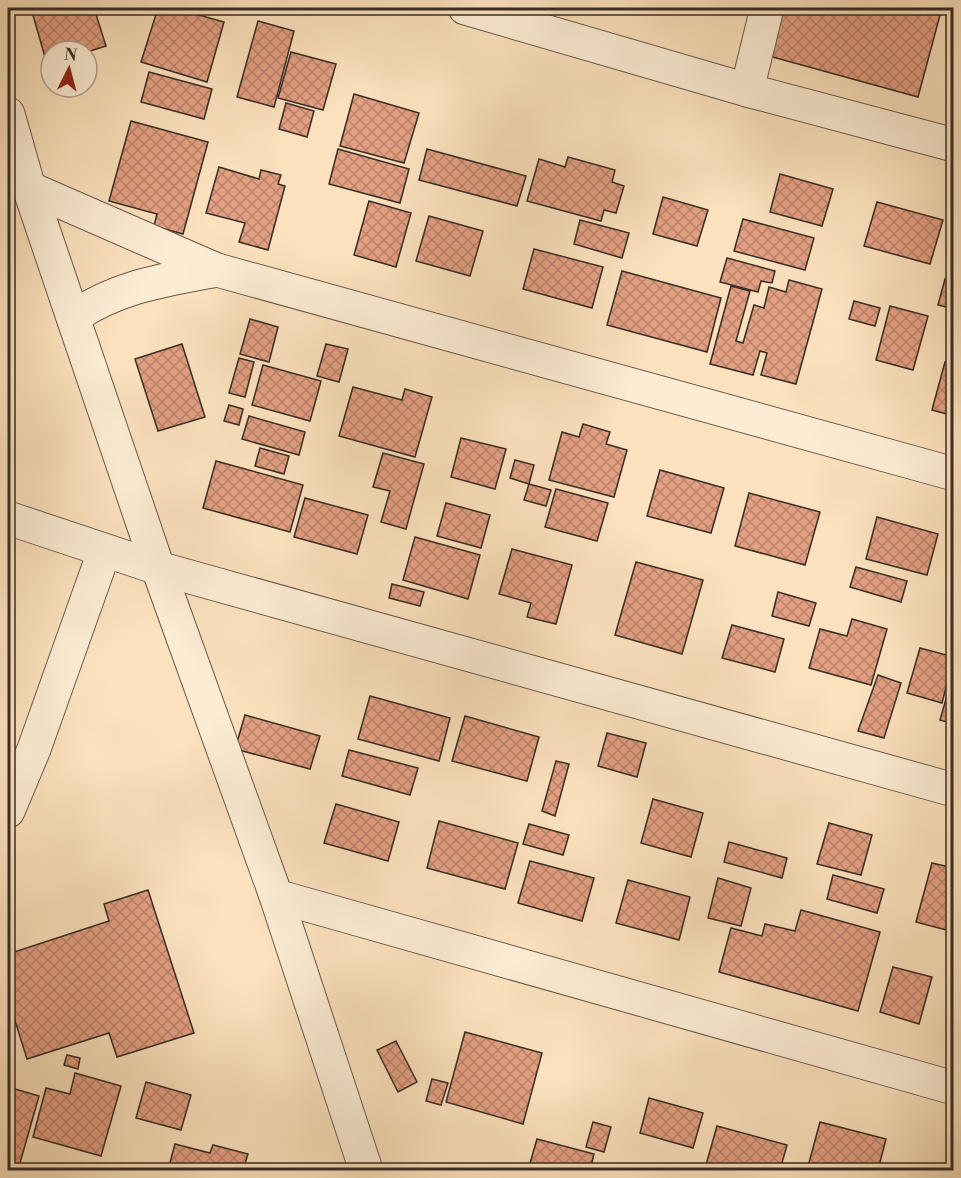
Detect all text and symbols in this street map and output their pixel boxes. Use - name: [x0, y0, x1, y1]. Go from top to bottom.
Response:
- north arrow: [39, 39, 99, 99]
- text: N: [63, 44, 78, 66]

